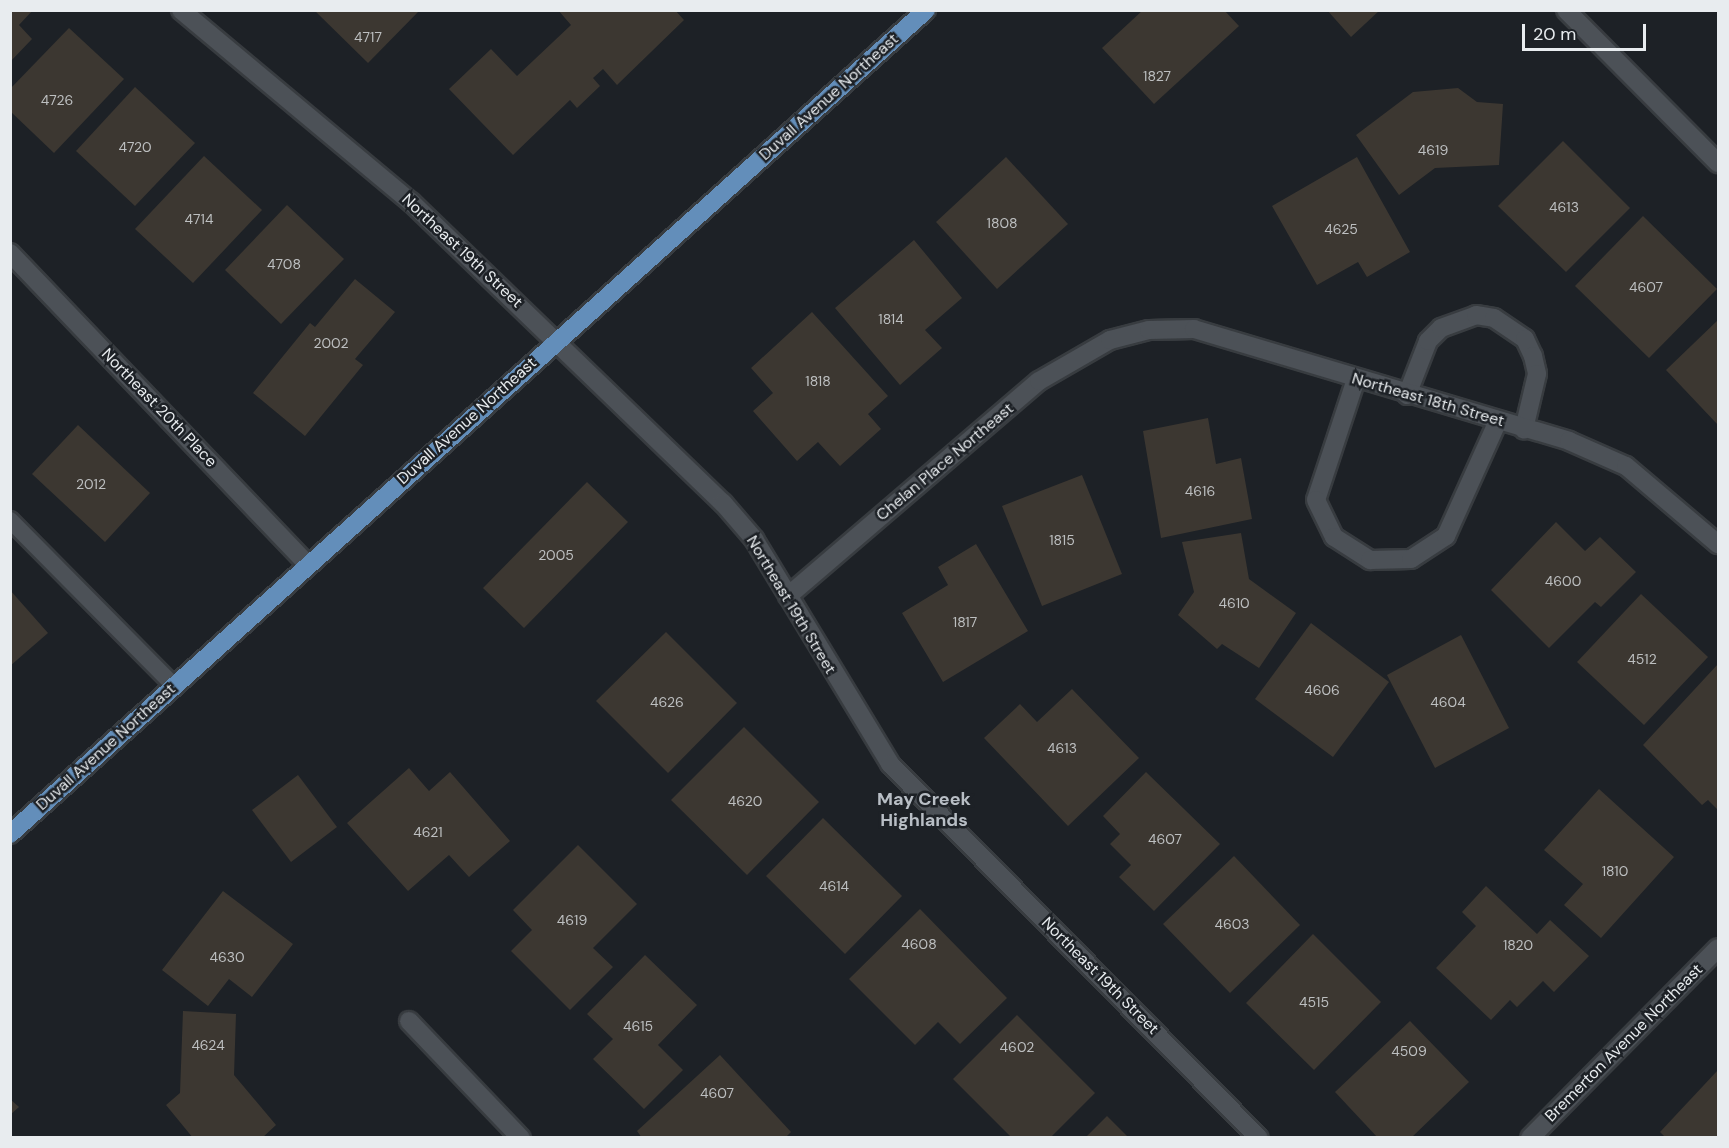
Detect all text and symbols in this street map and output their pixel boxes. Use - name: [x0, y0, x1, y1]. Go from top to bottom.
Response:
- scale bar: [1525, 12, 1650, 50]
- text: 20 m: [1533, 22, 1576, 46]
- house number: 4717: [354, 29, 382, 45]
- street label: Duvall Avenue Northeast: [755, 29, 903, 165]
- house number: 1827: [1143, 68, 1171, 84]
- house number: 4726: [41, 92, 73, 108]
- house number: 4720: [118, 139, 152, 155]
- house number: 4619: [1418, 142, 1448, 158]
- street label: Northeast 19th Street: [398, 190, 526, 312]
- house number: 4613: [1549, 199, 1579, 215]
- house number: 4714: [185, 211, 213, 227]
- house number: 1808: [987, 215, 1017, 231]
- house number: 4625: [1324, 221, 1358, 237]
- house number: 4708: [267, 256, 301, 272]
- house number: 4607: [1629, 279, 1663, 295]
- house number: 1814: [878, 311, 904, 327]
- house number: 2002: [314, 335, 348, 351]
- street label: Northeast 20th Place: [97, 345, 221, 471]
- street label: Duvall Avenue Northeast: [393, 353, 541, 489]
- street label: Northeast 18th Street: [1350, 369, 1506, 431]
- house number: 1818: [805, 373, 831, 389]
- street label: Chelan Place Northeast: [872, 399, 1018, 525]
- house number: 2012: [76, 476, 106, 492]
- house number: 4616: [1185, 483, 1215, 499]
- street label: Northeast 19th Street: [742, 532, 840, 678]
- house number: 1815: [1049, 532, 1075, 548]
- house number: 2005: [538, 547, 574, 563]
- house number: 4600: [1545, 573, 1581, 589]
- house number: 4610: [1218, 595, 1250, 611]
- house number: 1817: [953, 614, 977, 630]
- house number: 4512: [1627, 651, 1657, 667]
- street label: Duvall Avenue Northeast: [32, 679, 180, 815]
- house number: 4606: [1304, 682, 1340, 698]
- house number: 4626: [650, 694, 684, 710]
- house number: 4604: [1430, 694, 1466, 710]
- house number: 4613: [1047, 740, 1077, 756]
- district label: May Creek Highlands: [877, 789, 971, 832]
- house number: 4620: [728, 793, 762, 809]
- house number: 4621: [413, 824, 443, 840]
- house number: 4607: [1148, 831, 1182, 847]
- house number: 1810: [1602, 863, 1628, 879]
- house number: 4614: [819, 878, 849, 894]
- house number: 4619: [557, 912, 587, 928]
- street label: Northeast 19th Street: [1037, 913, 1163, 1039]
- house number: 4603: [1214, 916, 1250, 932]
- house number: 4608: [901, 936, 937, 952]
- house number: 1820: [1503, 937, 1533, 953]
- house number: 4630: [209, 949, 245, 965]
- street label: Bremerton Avenue Northeast: [1541, 960, 1707, 1126]
- house number: 4515: [1299, 994, 1329, 1010]
- house number: 4615: [623, 1018, 653, 1034]
- house number: 4624: [191, 1037, 225, 1053]
- house number: 4602: [1000, 1039, 1034, 1055]
- house number: 4509: [1391, 1043, 1427, 1059]
- house number: 4607: [700, 1085, 734, 1101]

